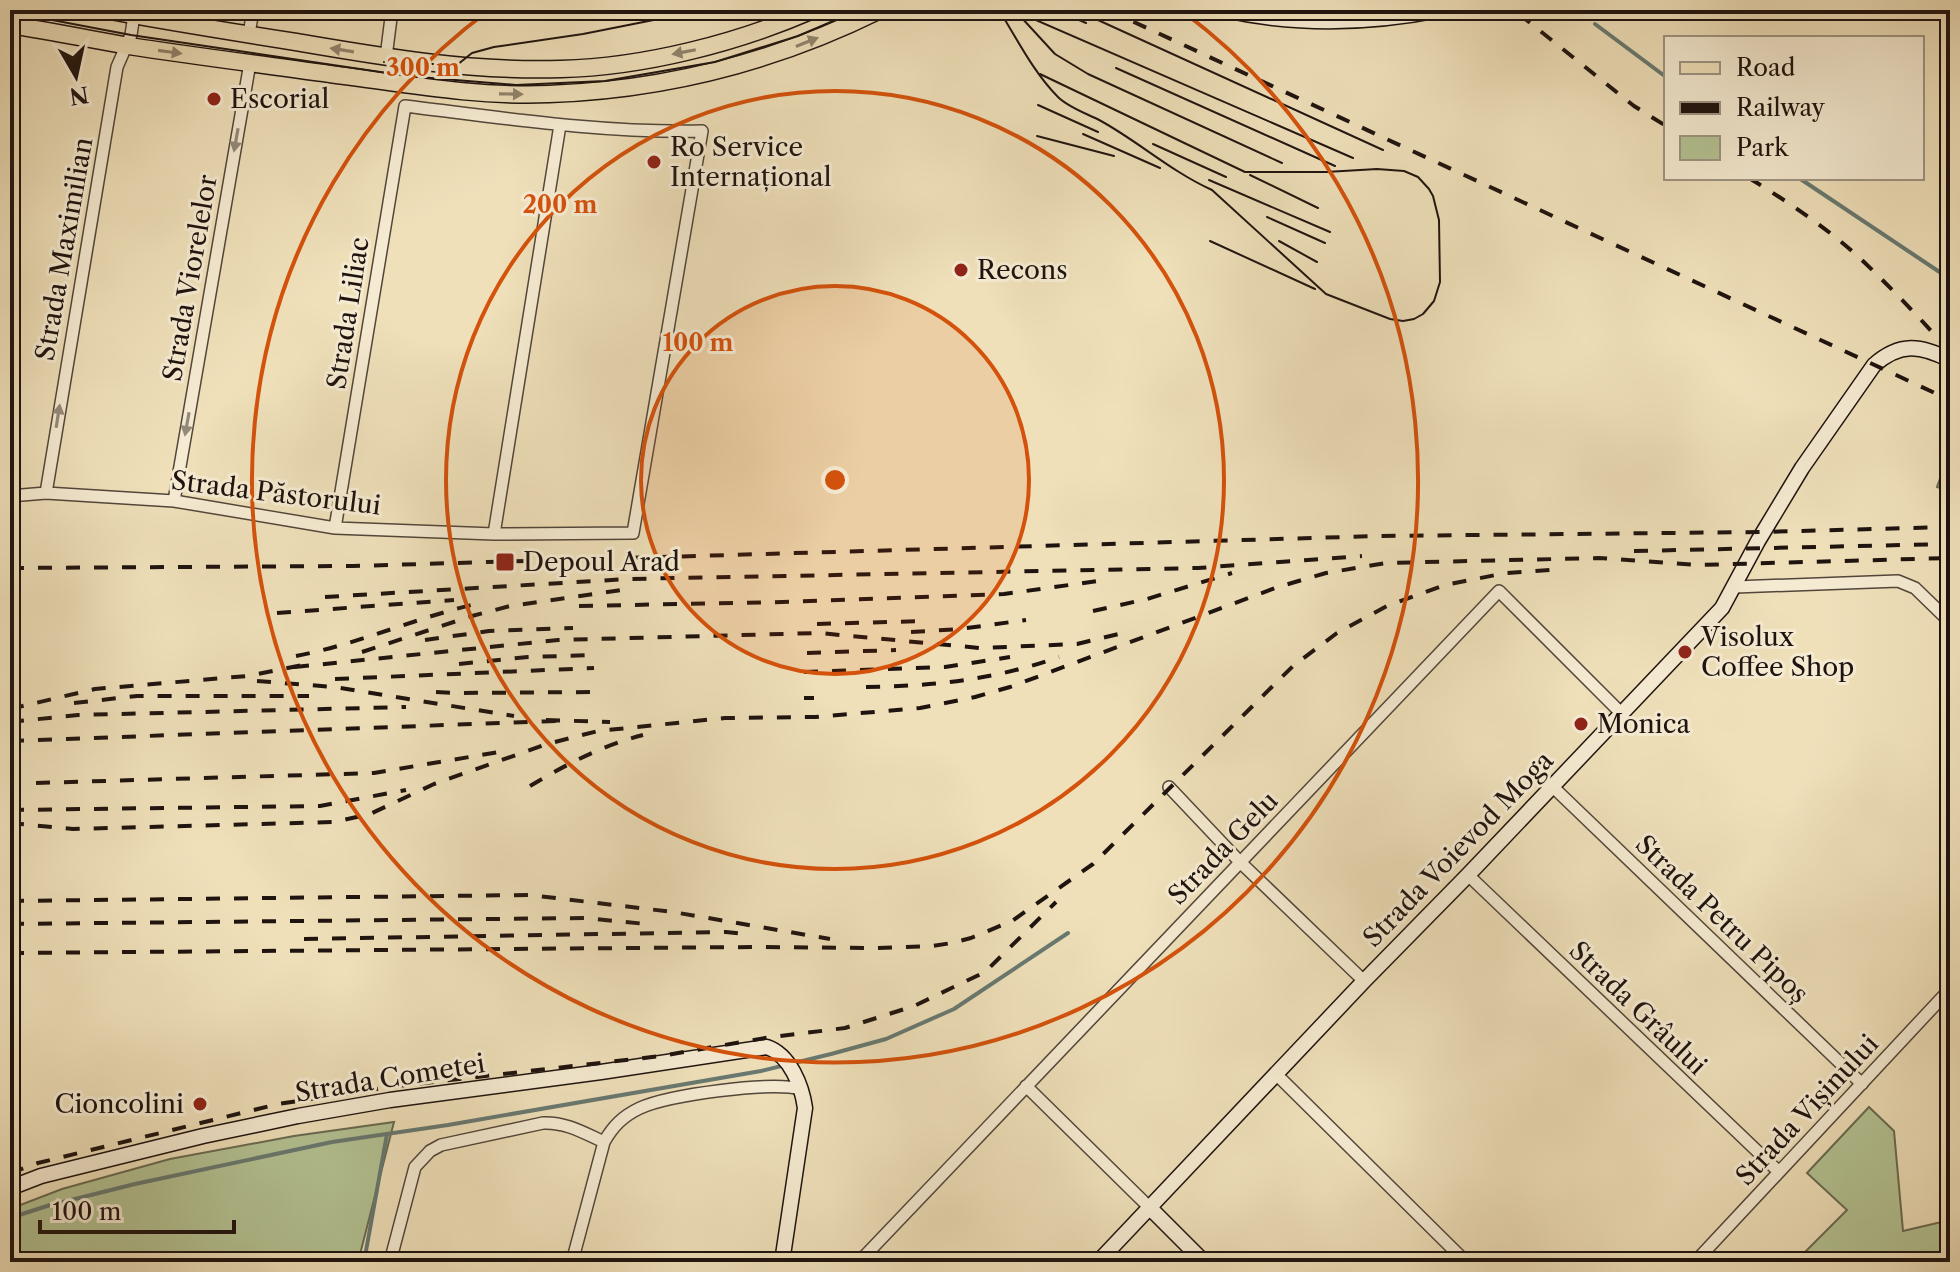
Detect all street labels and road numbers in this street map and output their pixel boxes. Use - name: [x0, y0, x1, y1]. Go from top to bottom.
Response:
- street label: Strada Maximilian: [29, 135, 99, 363]
- street label: Strada Viorelelor: [156, 172, 224, 384]
- street label: Strada Liliac: [320, 235, 376, 391]
- street label: Strada Păstorului: [169, 464, 383, 522]
- street label: Strada Voievod Moga: [1356, 744, 1560, 954]
- street label: Strada Gelu: [1161, 785, 1285, 911]
- street label: Strada Petru Pipoș: [1629, 828, 1815, 1010]
- street label: Strada Grâului: [1563, 934, 1713, 1082]
- street label: Strada Vișinului: [1729, 1028, 1885, 1192]
- street label: Strada Cometei: [293, 1047, 487, 1109]

